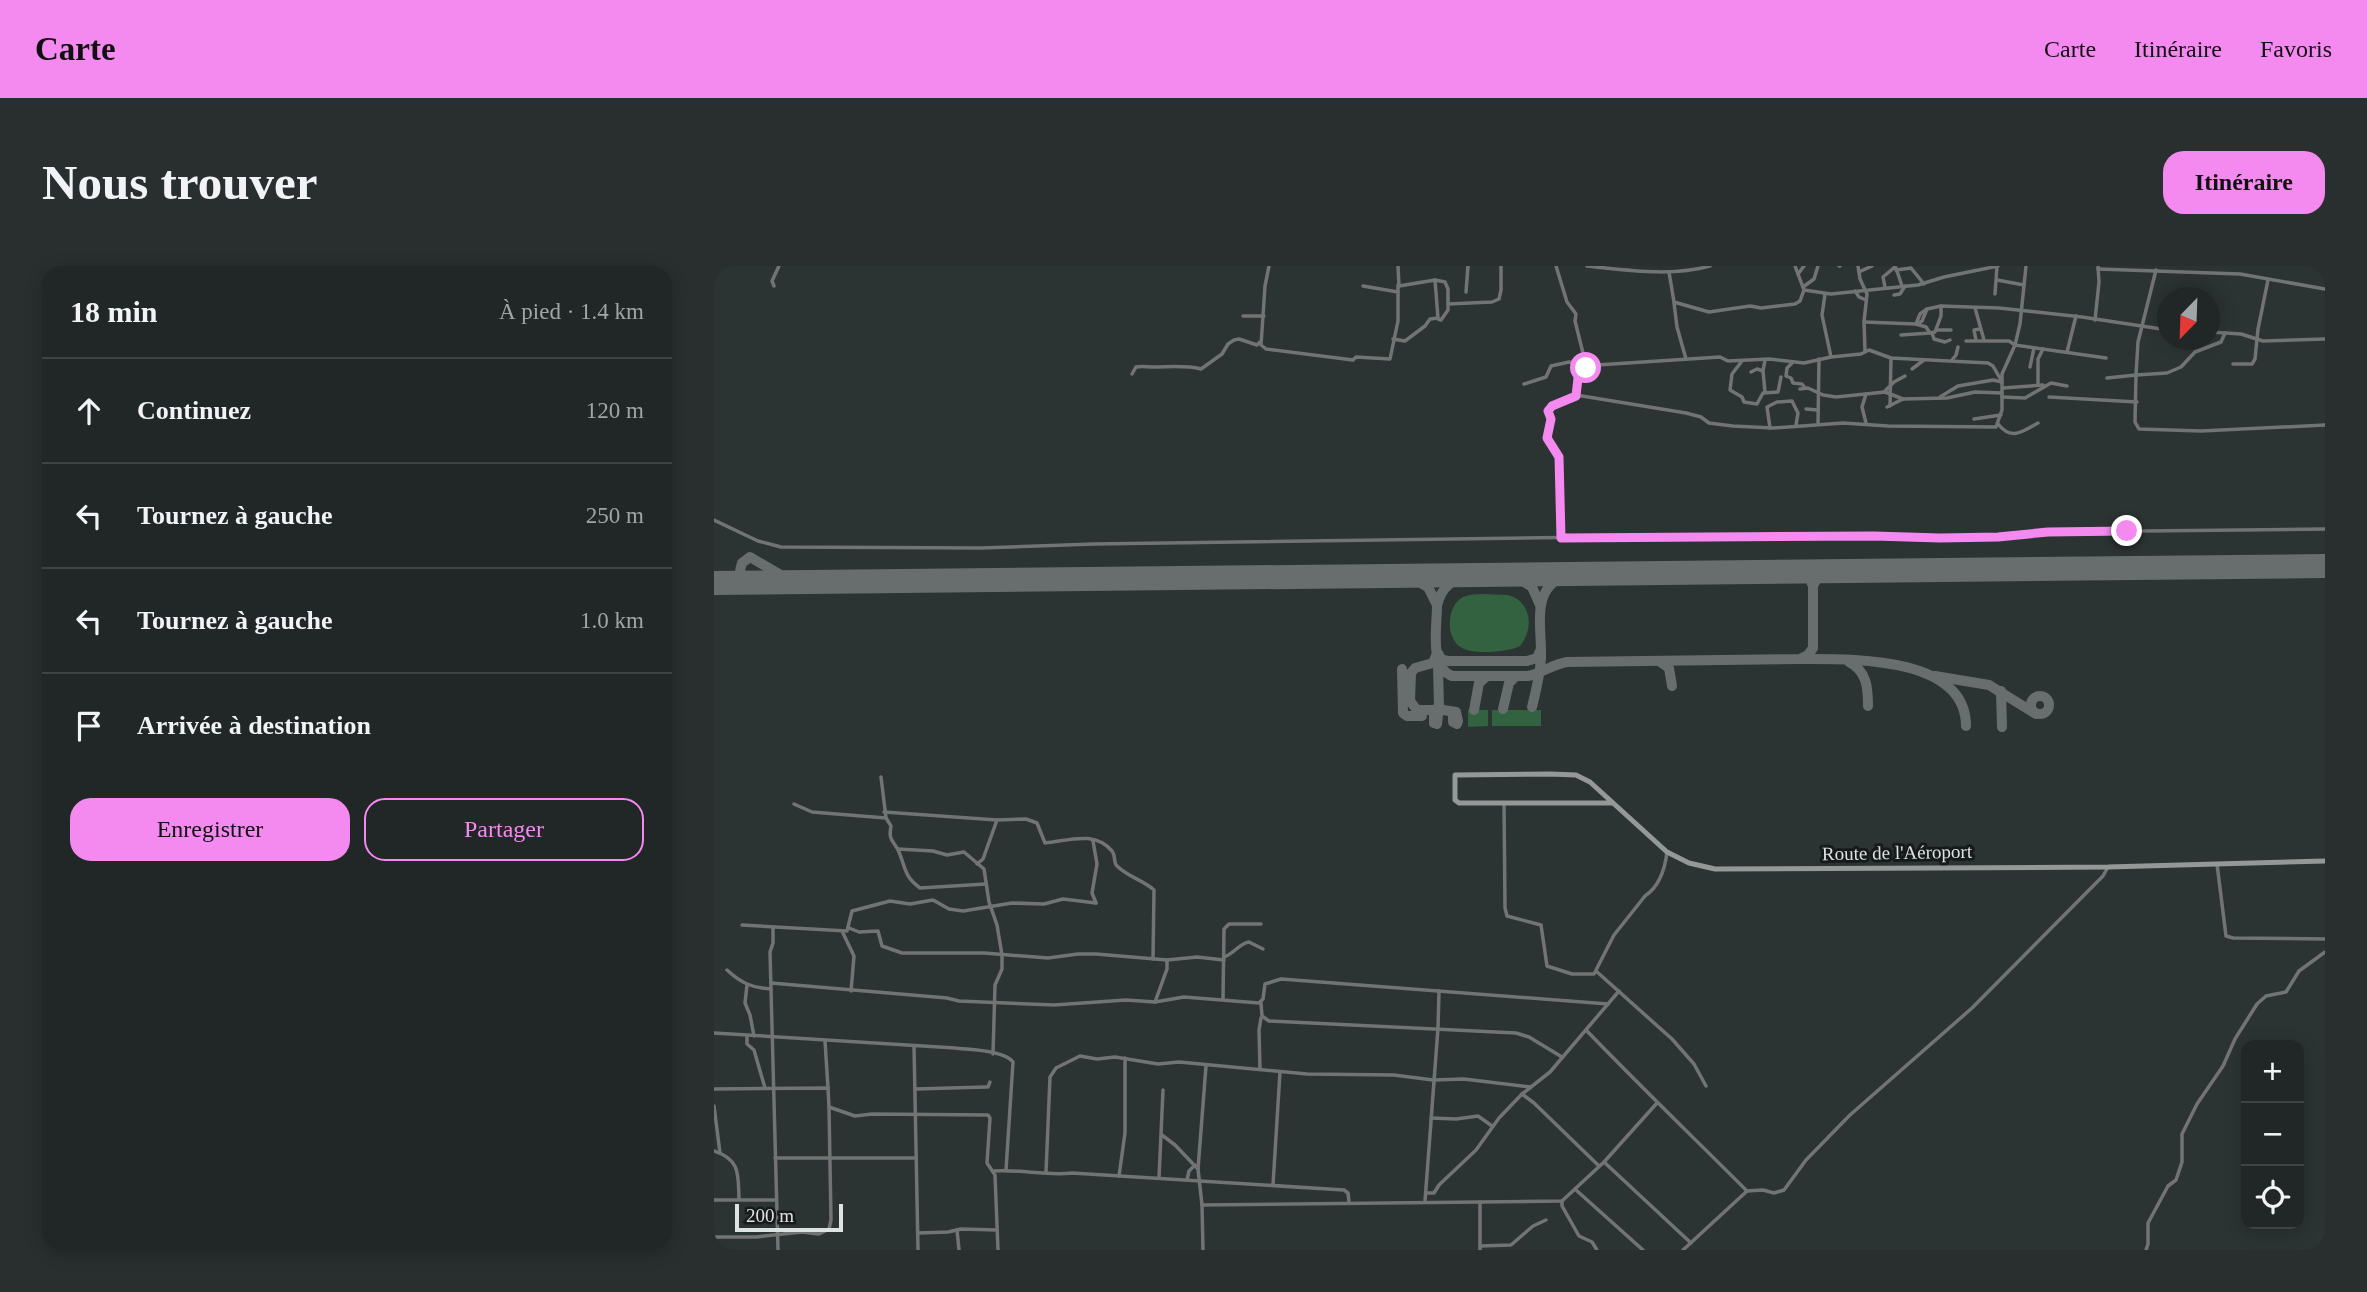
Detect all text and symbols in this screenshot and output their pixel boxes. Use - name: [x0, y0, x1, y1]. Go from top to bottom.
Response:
- text: Carte: [35, 31, 116, 67]
- text: Carte: [2044, 36, 2096, 62]
- text: Itinéraire: [2134, 36, 2222, 62]
- text: Favoris: [2260, 36, 2332, 62]
- button: Itinéraire: [2163, 151, 2325, 214]
- text: Nous trouver: [42, 155, 317, 210]
- north arrow: [2157, 287, 2220, 350]
- text: 18 min: [70, 295, 158, 328]
- text: À pied · 1.4 km: [499, 299, 644, 324]
- route start: [1570, 352, 1601, 383]
- icon: ahead: [70, 392, 108, 430]
- text: Continuez: [137, 396, 251, 425]
- text: 120 m: [586, 398, 644, 423]
- icon: left: [70, 497, 108, 535]
- text: Tournez à gauche: [137, 501, 333, 530]
- text: 250 m: [586, 503, 644, 528]
- route end: [2111, 515, 2142, 546]
- icon: left: [70, 602, 108, 640]
- text: Tournez à gauche: [137, 606, 333, 635]
- text: 1.0 km: [580, 608, 644, 633]
- icon: arrive: [70, 707, 108, 745]
- text: Arrivée à destination: [137, 711, 371, 740]
- button: Enregistrer: [70, 798, 350, 861]
- button: Partager: [364, 798, 644, 861]
- street label: Route de l'Aéroport: [1822, 841, 1973, 864]
- map controls: [2241, 1040, 2304, 1229]
- button: +: [2241, 1040, 2304, 1103]
- button: −: [2241, 1103, 2304, 1166]
- button: locate: [2241, 1166, 2304, 1229]
- scale bar: [735, 1201, 844, 1233]
- text: 200 m: [746, 1205, 794, 1226]

